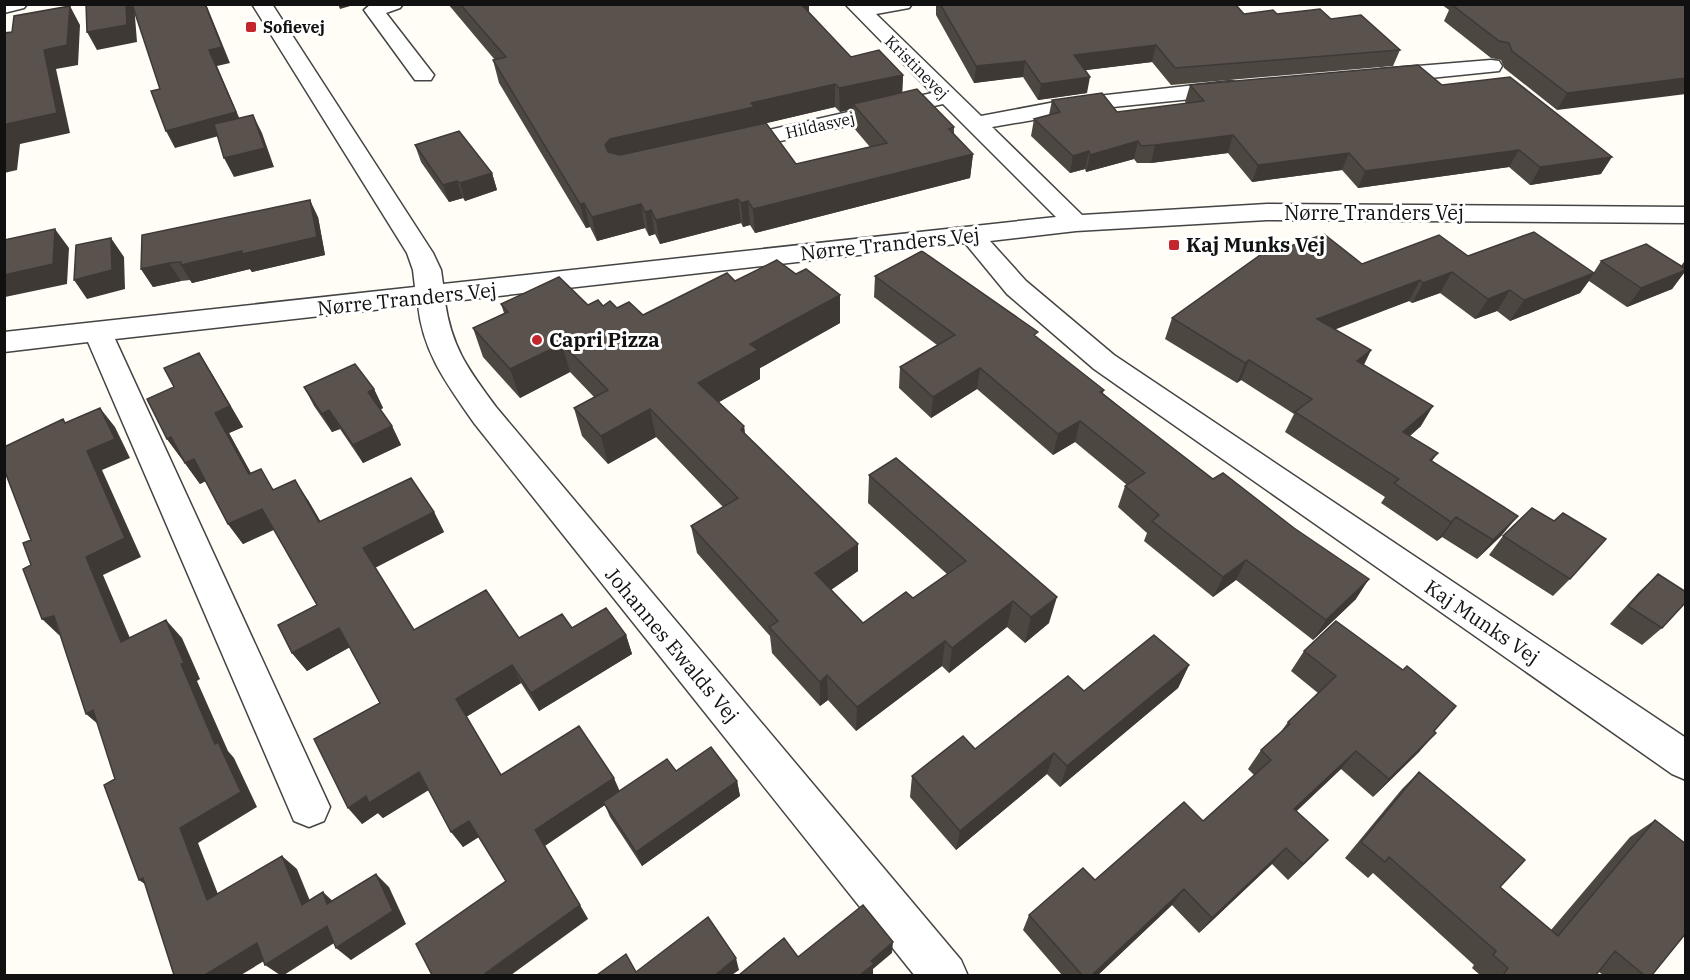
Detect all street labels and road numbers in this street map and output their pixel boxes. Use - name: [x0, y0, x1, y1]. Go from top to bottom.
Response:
- street label: Kristinevej: [881, 31, 953, 103]
- street label: Hildasvej: [783, 107, 857, 143]
- street label: Nørre Tranders Vej: [1284, 199, 1464, 226]
- street label: Nørre Tranders Vej: [799, 221, 981, 266]
- street label: Nørre Tranders Vej: [316, 276, 498, 321]
- street label: Johannes Ewalds Vej: [599, 561, 745, 728]
- street label: Kaj Munks Vej: [1420, 573, 1545, 670]

